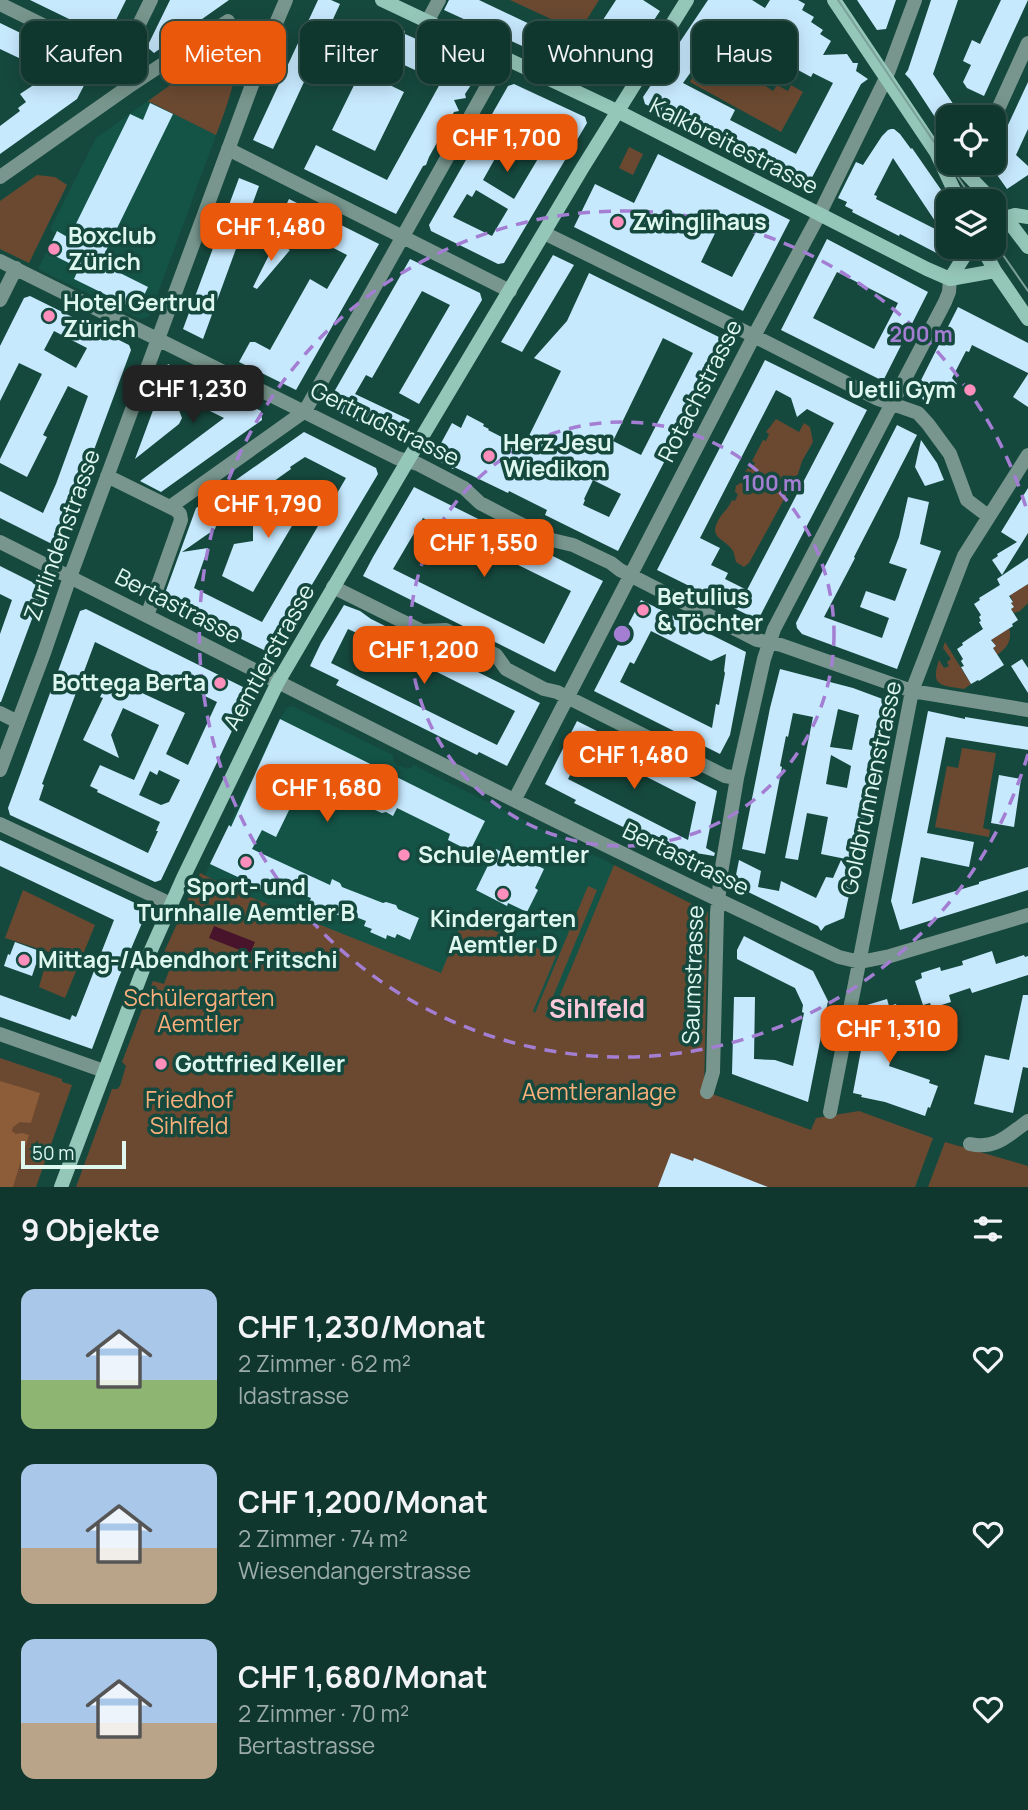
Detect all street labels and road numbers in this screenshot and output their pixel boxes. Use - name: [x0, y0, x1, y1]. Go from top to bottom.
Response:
- street label: Kalkbreitestrasse: [645, 89, 824, 201]
- street label: Rotachstrasse: [649, 314, 749, 467]
- street label: Gertrudstrasse: [306, 373, 465, 473]
- street label: Zurlindenstrasse: [15, 444, 107, 625]
- street label: Bertastrasse: [110, 560, 247, 651]
- street label: Aemtlerstrasse: [215, 578, 322, 735]
- street label: Goldbrunnenstrasse: [832, 678, 908, 898]
- street label: Bertastrasse: [618, 814, 755, 903]
- street label: Saumstrasse: [674, 905, 710, 1045]

